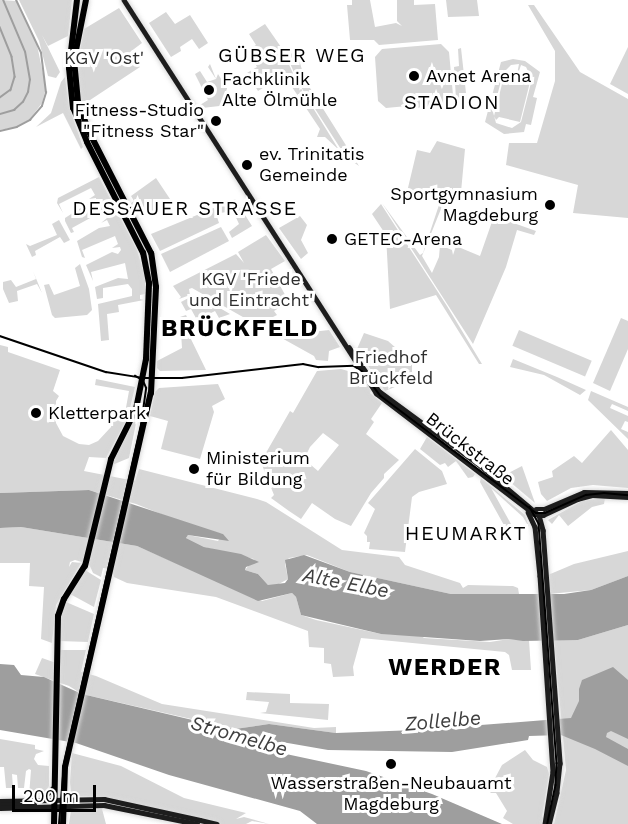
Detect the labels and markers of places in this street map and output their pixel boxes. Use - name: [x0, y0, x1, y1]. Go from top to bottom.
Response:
- place label: Avnet Arena: [426, 65, 532, 87]
- place label: Fachklinik Alte Ölmühle: [222, 69, 337, 112]
- marker: Avnet Arena: [407, 69, 421, 83]
- marker: Fachklinik Alte Ölmühle: [200, 81, 218, 99]
- place label: Fitness-Studio "Fitness Star": [74, 100, 204, 142]
- marker: Fitness-Studio "Fitness Star": [209, 114, 223, 128]
- place label: ev. Trinitatis Gemeinde: [259, 144, 365, 186]
- marker: ev. Trinitatis Gemeinde: [240, 158, 254, 172]
- place label: Sportgymnasium Magdeburg: [390, 184, 538, 226]
- marker: Sportgymnasium Magdeburg: [543, 198, 557, 212]
- place label: GETEC-Arena: [344, 228, 462, 250]
- marker: GETEC-Arena: [325, 232, 339, 246]
- place label: Kletterpark: [48, 402, 146, 424]
- marker: Kletterpark: [29, 406, 43, 420]
- place label: Ministerium für Bildung: [206, 448, 310, 490]
- marker: Ministerium für Bildung: [187, 462, 201, 476]
- marker: Wasserstraßen-Neubauamt Magdeburg: [384, 757, 398, 771]
- place label: Wasserstraßen-Neubauamt Magdeburg: [270, 773, 512, 816]

